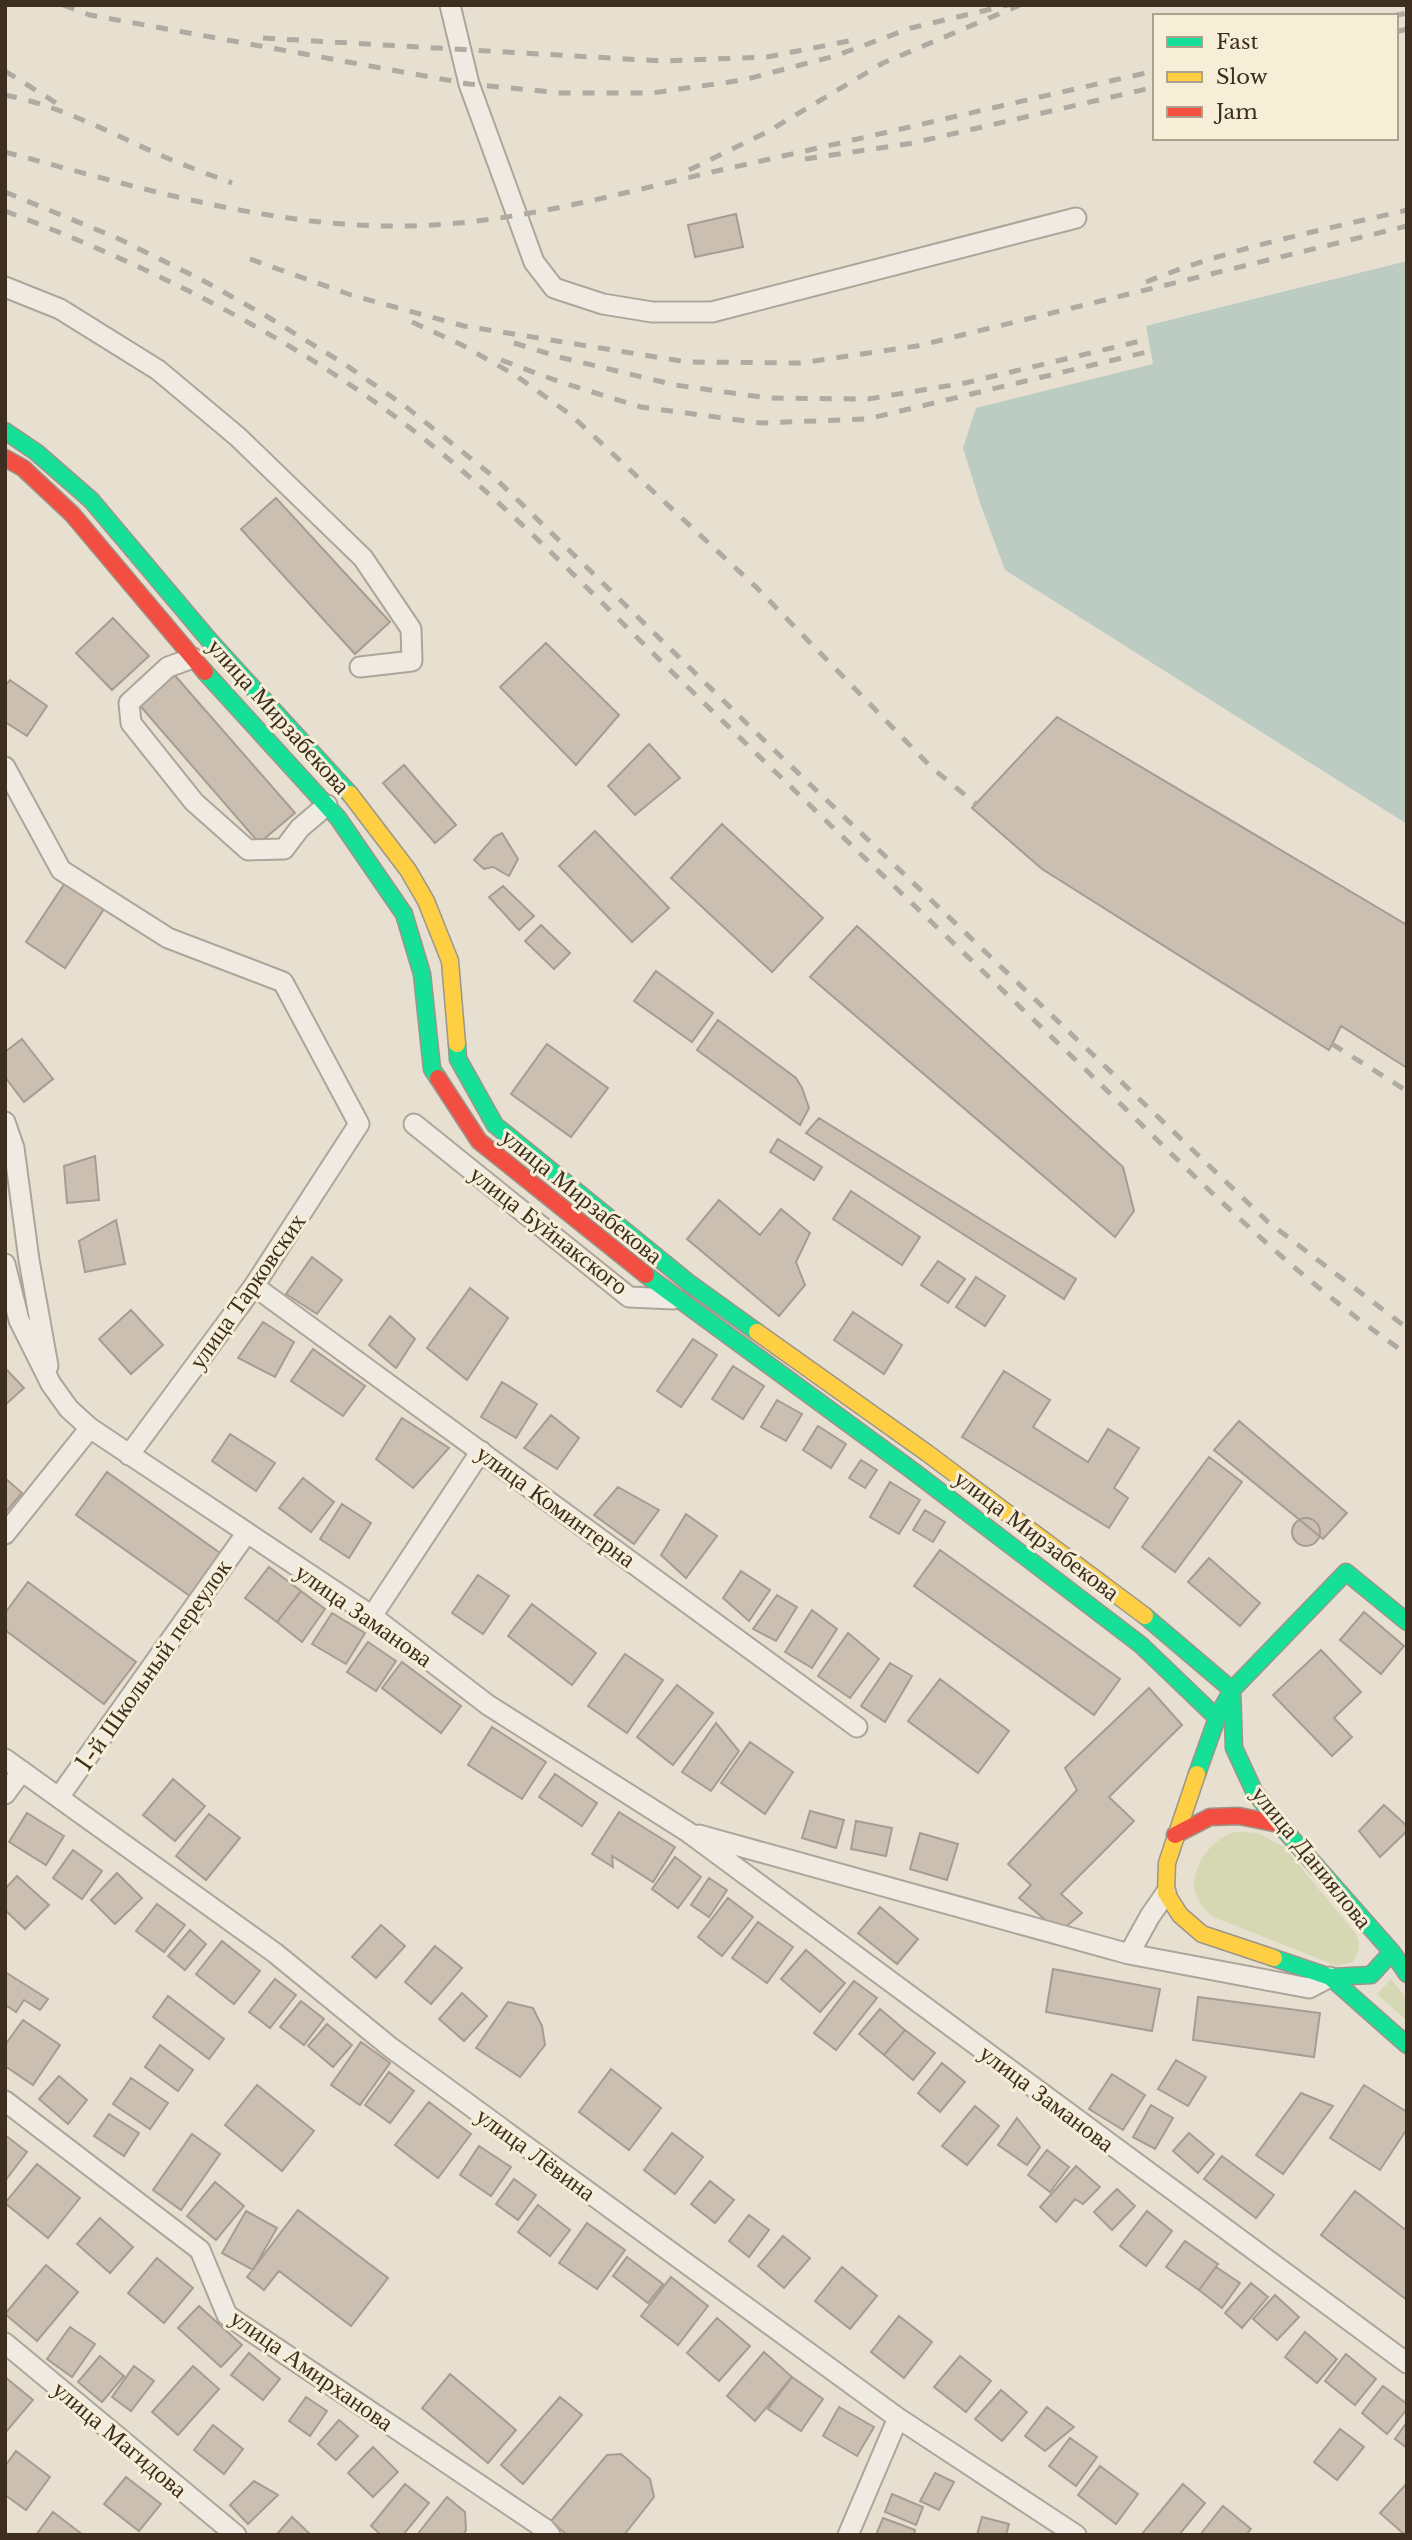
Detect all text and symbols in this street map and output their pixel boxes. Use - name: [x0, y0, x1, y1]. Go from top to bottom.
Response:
- legend: [1153, 14, 1398, 140]
- text: Fast: [1216, 29, 1258, 55]
- text: Slow: [1216, 64, 1268, 90]
- text: Jam: [1213, 99, 1258, 125]
- street label: улица Мирзабекова: [202, 632, 357, 800]
- street label: улица Мирзабекова: [495, 1122, 669, 1270]
- street label: улица Буйнакского: [464, 1159, 634, 1301]
- street label: улица Тарковских: [182, 1207, 312, 1375]
- street label: улица Коминтерна: [471, 1438, 642, 1574]
- street label: улица Мирзабекова: [949, 1463, 1126, 1607]
- street label: 1-й Школьный переулок: [69, 1553, 237, 1776]
- street label: улица Заманова: [290, 1557, 439, 1673]
- street label: улица Даниялова: [1245, 1780, 1379, 1935]
- street label: улица Заманова: [974, 2038, 1120, 2158]
- street label: улица Лёвина: [471, 2101, 602, 2207]
- street label: улица Амирханова: [225, 2303, 399, 2437]
- street label: улица Магидова: [47, 2374, 193, 2504]

